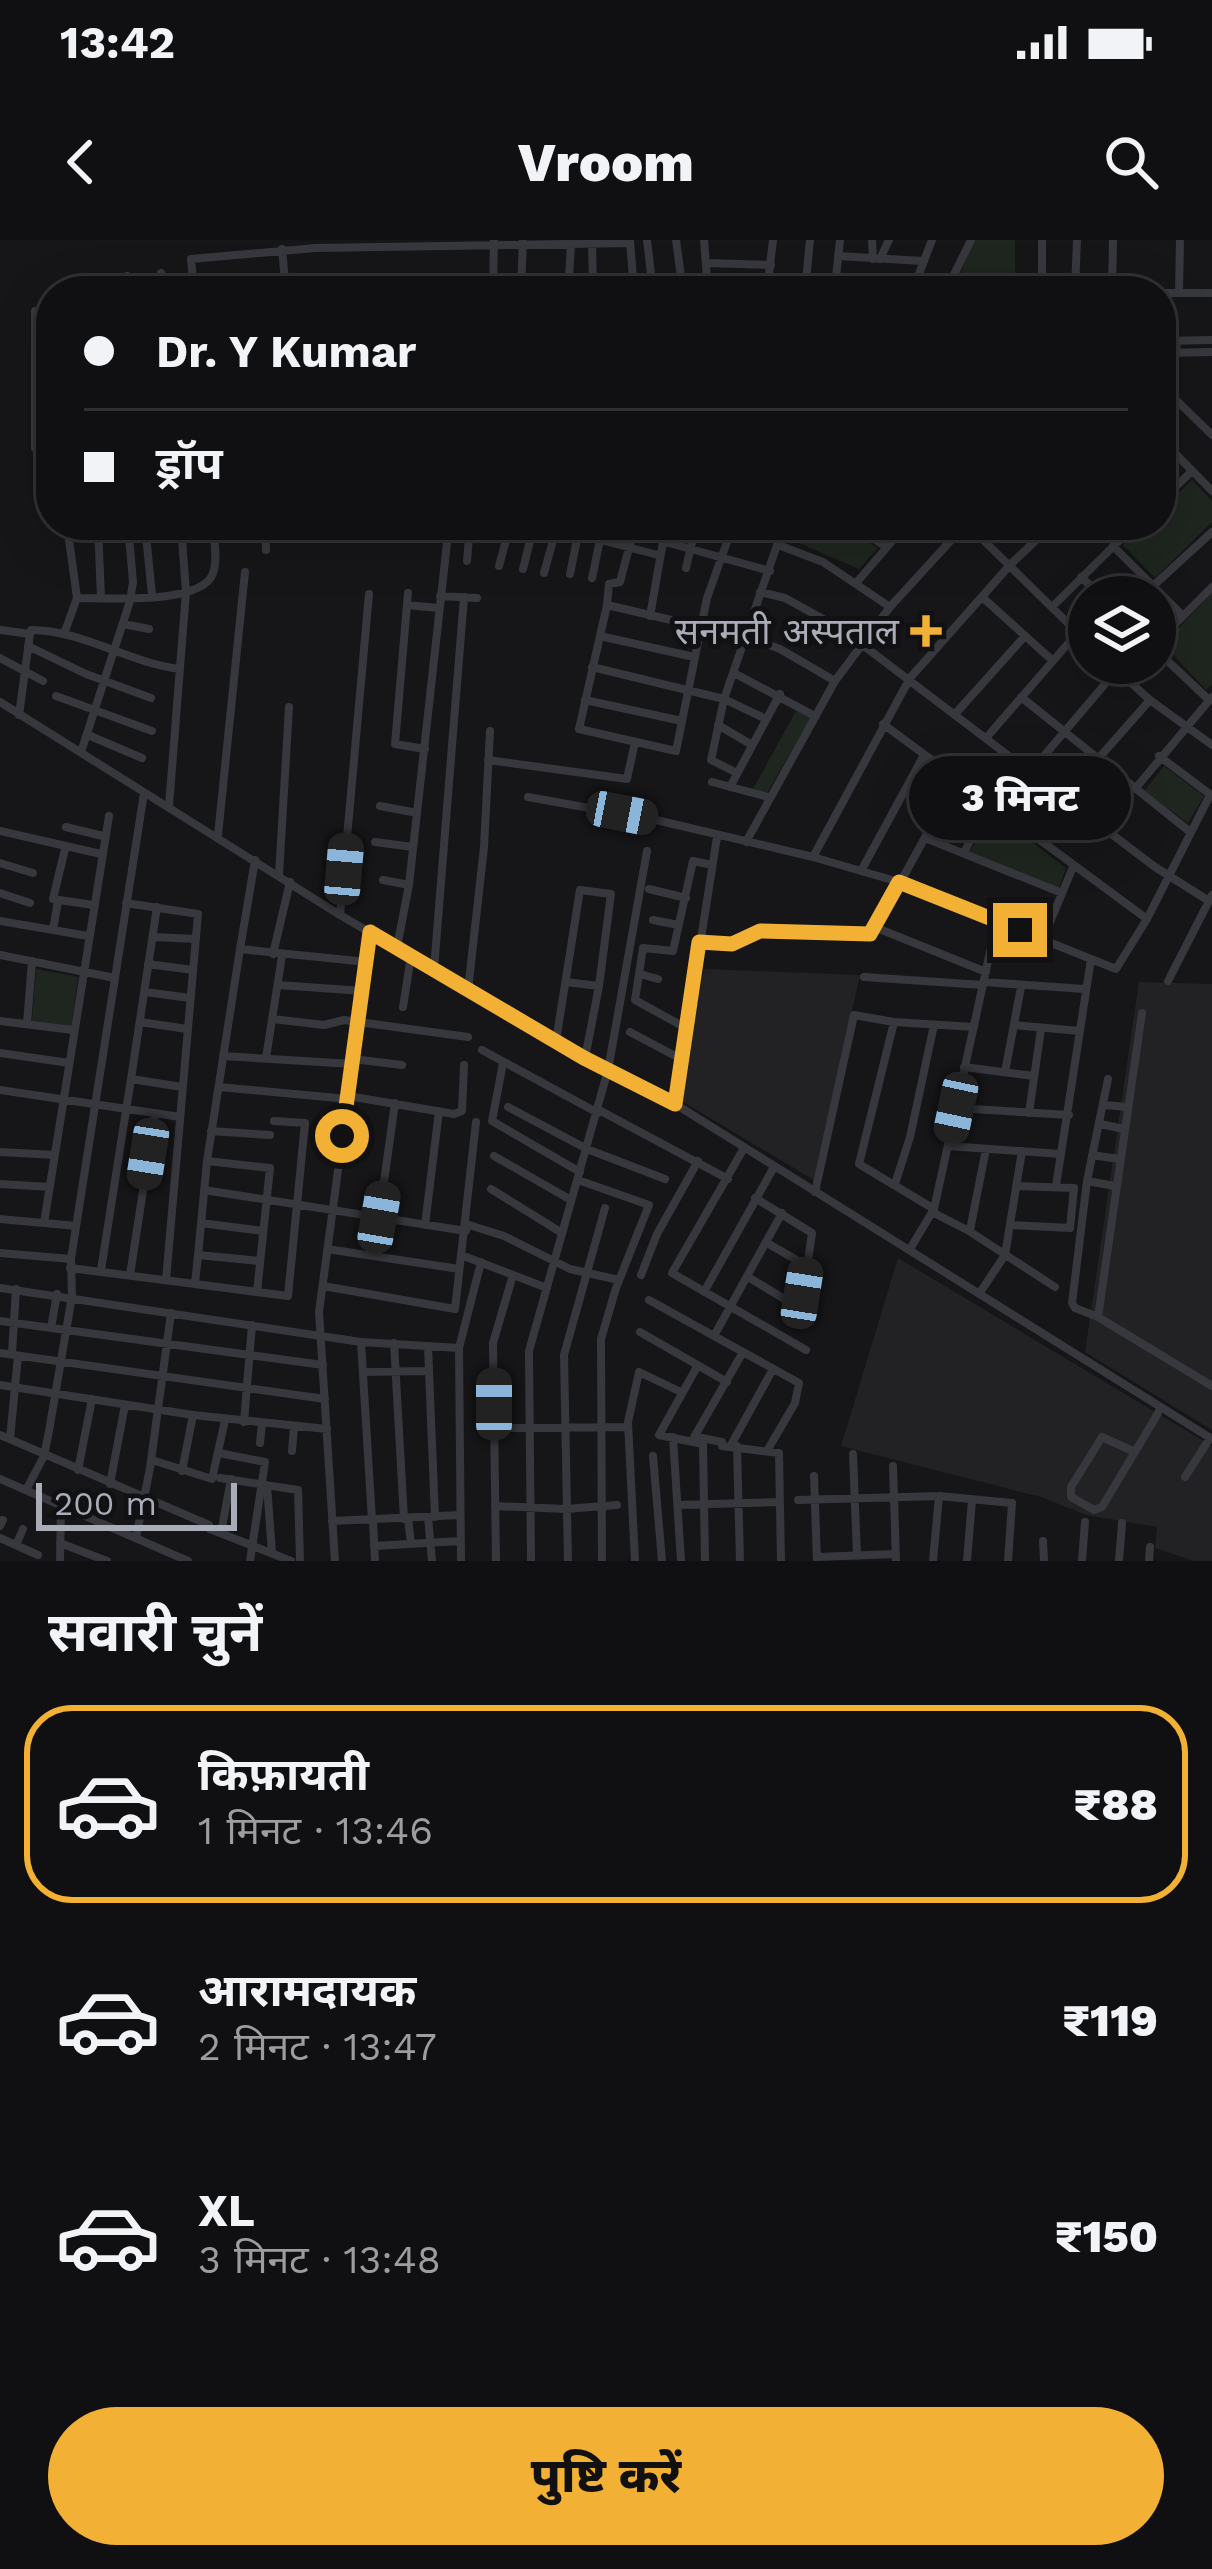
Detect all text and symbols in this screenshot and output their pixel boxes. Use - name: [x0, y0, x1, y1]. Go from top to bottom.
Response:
- text: 13:42: [60, 16, 175, 69]
- icon: back: [48, 129, 114, 195]
- icon: search: [1098, 129, 1164, 195]
- text: Vroom: [518, 131, 694, 194]
- text: Dr. Y Kumar: [156, 325, 416, 378]
- text: ड्रॉप: [156, 437, 223, 490]
- map controls: [1068, 576, 1176, 684]
- button: layers: [1068, 576, 1176, 684]
- place label: सनमती अस्पताल: [675, 611, 900, 653]
- marker: सनमती अस्पताल: [910, 615, 942, 647]
- callout: 3 मिनट: [909, 756, 1131, 840]
- text: 3 मिनट: [961, 775, 1079, 820]
- car: [583, 788, 661, 838]
- car: [323, 832, 365, 906]
- route end: [993, 903, 1047, 957]
- car: [931, 1069, 981, 1147]
- route start: [315, 1109, 369, 1163]
- car: [125, 1116, 171, 1192]
- car: [355, 1178, 403, 1256]
- car: [779, 1255, 825, 1331]
- car: [476, 1368, 512, 1440]
- scale bar: [36, 1477, 237, 1530]
- text: 200 m: [54, 1484, 157, 1523]
- text: सवारी चुनें: [48, 1601, 262, 1664]
- text: किफ़ायती: [198, 1748, 369, 1801]
- icon: car: [54, 1750, 162, 1858]
- text: ₹88: [1073, 1778, 1158, 1831]
- text: 1 मिनट · 13:46: [198, 1808, 433, 1853]
- text: आरामदायक: [198, 1964, 416, 2017]
- icon: car: [54, 1966, 162, 2074]
- text: ₹119: [1062, 1994, 1158, 2047]
- text: 2 मिनट · 13:47: [198, 2024, 437, 2069]
- icon: car: [54, 2182, 162, 2290]
- text: XL: [198, 2184, 255, 2237]
- text: ₹150: [1055, 2210, 1158, 2263]
- text: 3 मिनट · 13:48: [198, 2237, 441, 2282]
- button: पुष्टि करें: [48, 2407, 1164, 2545]

